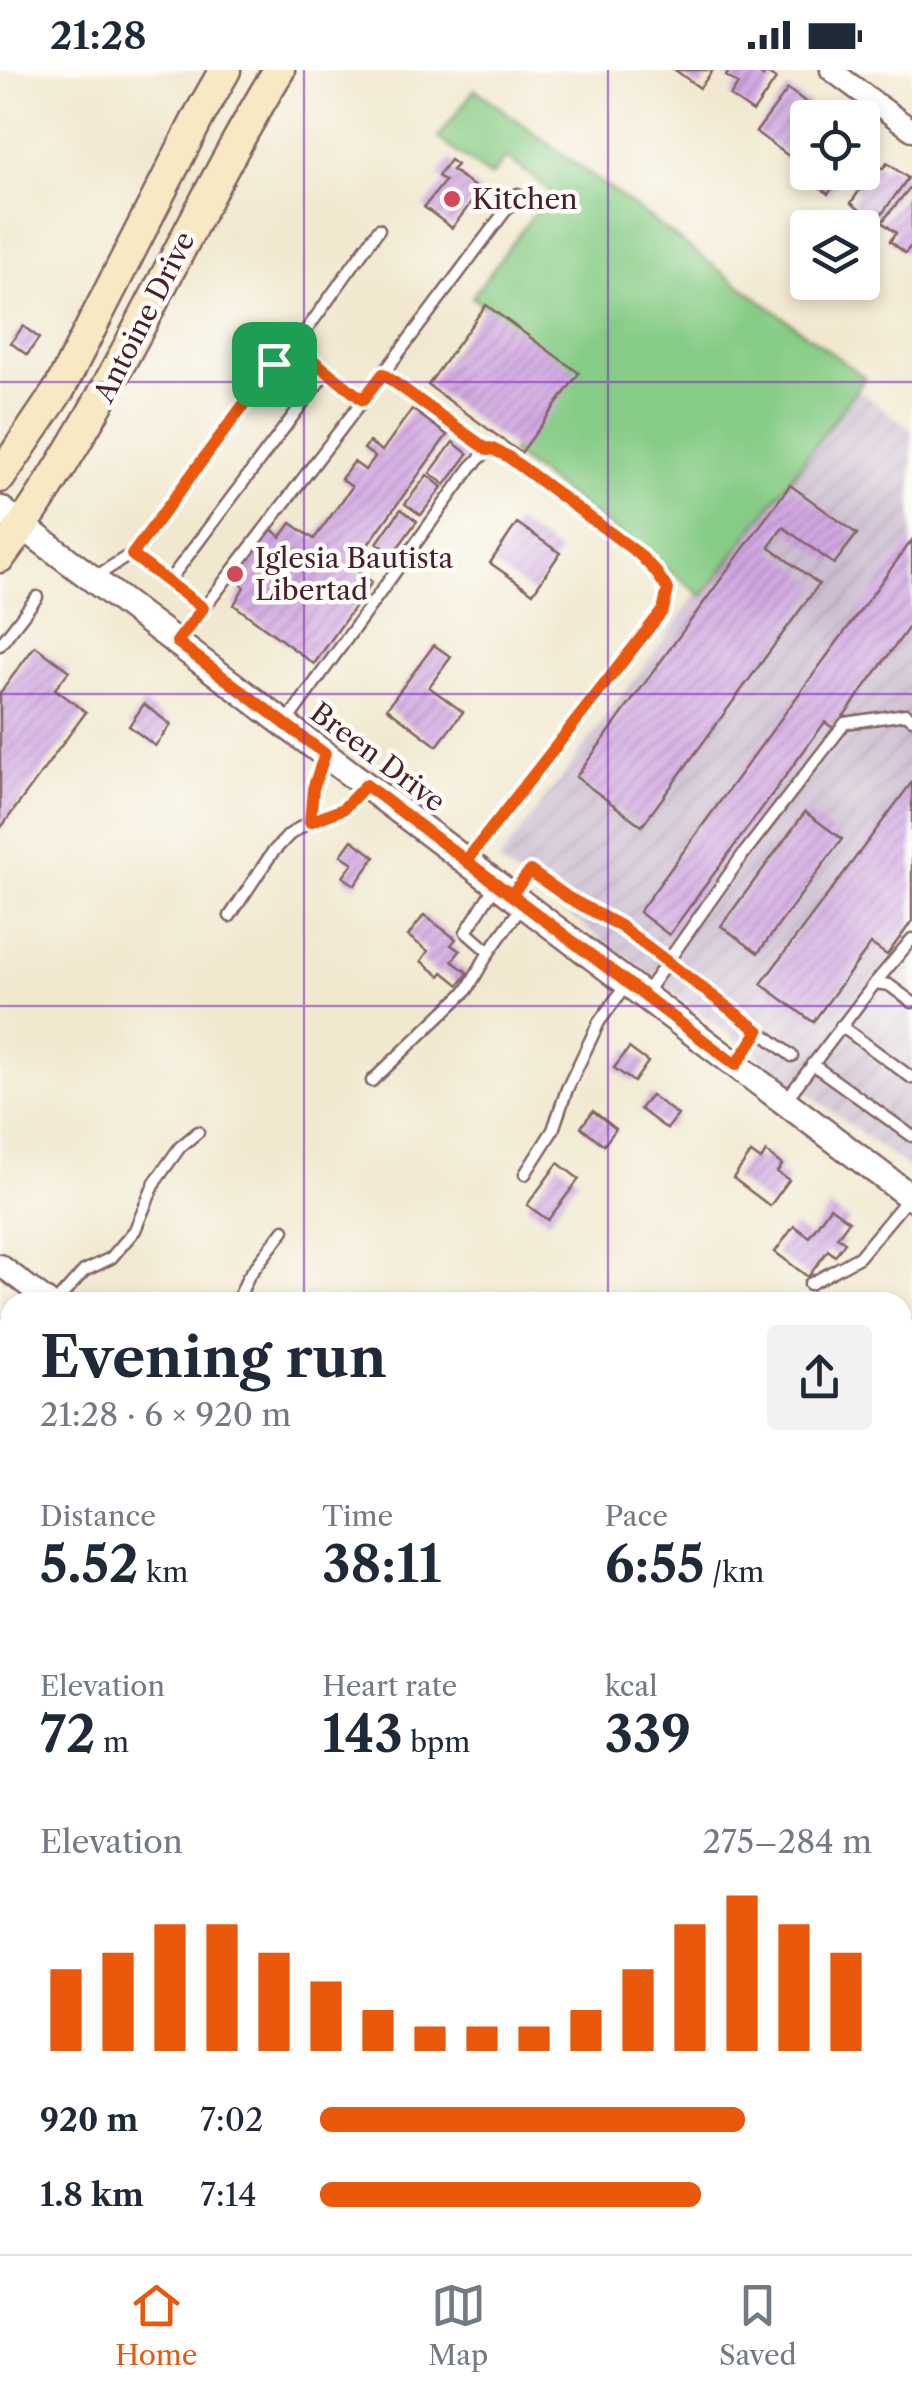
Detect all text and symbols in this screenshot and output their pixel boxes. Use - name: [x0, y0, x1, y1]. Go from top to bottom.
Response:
- text: 21:28: [50, 12, 147, 59]
- map controls: [790, 100, 880, 300]
- button: locate: [790, 100, 880, 190]
- place label: Kitchen: [472, 182, 578, 216]
- marker: Kitchen: [441, 188, 463, 210]
- button: layers: [790, 210, 880, 300]
- street label: Antoine Drive: [86, 226, 202, 409]
- pin: [232, 322, 317, 407]
- icon: arrive: [247, 337, 302, 392]
- place label: Iglesia Bautista Libertad: [255, 541, 453, 607]
- marker: Iglesia Bautista Libertad: [224, 563, 246, 585]
- street label: Breen Drive: [304, 695, 452, 819]
- text: Evening run: [40, 1324, 387, 1391]
- button: share: [767, 1325, 872, 1430]
- text: 21:28 · 6 × 920 m: [40, 1395, 291, 1434]
- text: Distance: [40, 1499, 156, 1533]
- text: Time: [322, 1499, 393, 1533]
- text: Pace: [605, 1499, 668, 1533]
- text: 5.52: [40, 1533, 139, 1595]
- text: 38:11: [322, 1533, 441, 1595]
- text: 6:55: [605, 1533, 705, 1595]
- text: km: [139, 1555, 188, 1589]
- text: /km: [705, 1555, 764, 1589]
- text: Elevation: [40, 1669, 165, 1703]
- text: Heart rate: [322, 1669, 457, 1703]
- text: kcal: [605, 1669, 658, 1703]
- text: 72: [40, 1703, 96, 1765]
- text: 143: [322, 1703, 403, 1765]
- text: 339: [605, 1703, 691, 1765]
- text: m: [96, 1725, 129, 1759]
- text: bpm: [403, 1725, 470, 1759]
- text: Elevation: [40, 1822, 183, 1861]
- text: 275–284 m: [703, 1822, 872, 1861]
- text: 920 m: [40, 2100, 138, 2139]
- text: 7:02: [200, 2100, 263, 2139]
- text: 1.8 km: [40, 2175, 144, 2214]
- text: 7:14: [200, 2175, 257, 2214]
- tab: Home: [115, 2278, 198, 2372]
- tab: Map: [428, 2278, 488, 2372]
- tab: Saved: [719, 2278, 797, 2372]

